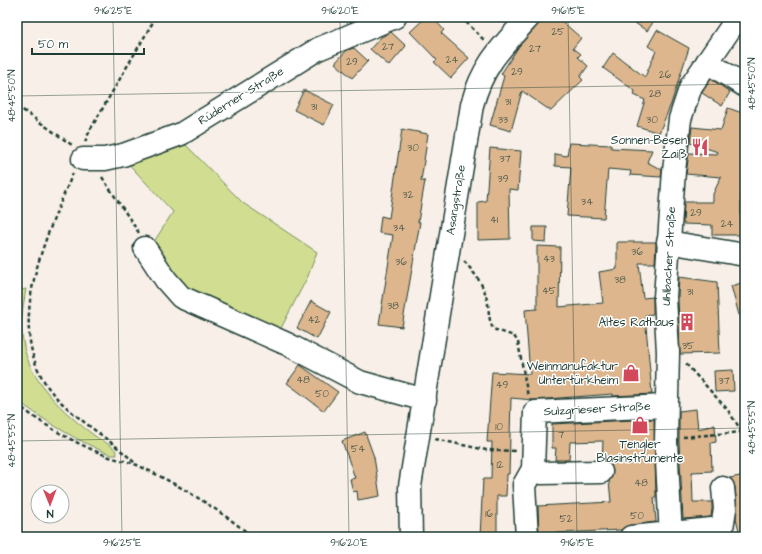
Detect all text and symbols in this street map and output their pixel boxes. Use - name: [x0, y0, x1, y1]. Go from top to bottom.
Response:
- text: 9°16'25"E: [94, 4, 132, 18]
- text: 9°16'20"E: [321, 4, 359, 18]
- text: 9°16'15"E: [551, 4, 585, 18]
- house number: 25: [552, 25, 564, 39]
- scale bar: [32, 30, 144, 56]
- text: 50 m: [38, 36, 69, 53]
- house number: 27: [382, 40, 394, 54]
- house number: 27: [529, 42, 541, 56]
- house number: 24: [446, 53, 458, 67]
- house number: 29: [346, 55, 358, 69]
- text: 48°45'50"N: [745, 57, 759, 111]
- street label: Rüderner Straße: [195, 63, 288, 129]
- house number: 29: [511, 65, 523, 79]
- house number: 26: [659, 68, 672, 82]
- text: 48°45'50"N: [5, 69, 19, 123]
- house number: 28: [649, 87, 662, 101]
- house number: 31: [505, 95, 512, 109]
- house number: 31: [311, 100, 318, 114]
- house number: 33: [498, 113, 508, 127]
- house number: 30: [646, 113, 658, 127]
- place label: Sonnen-Besen Zaiß: [611, 132, 687, 163]
- restaurant icon: Sonnen-Besen Zaiß: [690, 137, 710, 157]
- house number: 30: [407, 141, 419, 155]
- house number: 37: [499, 152, 511, 166]
- street label: Asangstraße: [442, 163, 471, 236]
- house number: 39: [498, 172, 509, 186]
- house number: 32: [403, 188, 414, 202]
- house number: 34: [581, 195, 593, 209]
- street label: Uhlbacher Straße: [658, 206, 680, 306]
- house number: 29: [690, 206, 702, 220]
- house number: 41: [490, 213, 499, 227]
- house number: 24: [721, 217, 733, 231]
- house number: 34: [393, 221, 405, 235]
- house number: 36: [631, 245, 643, 259]
- house number: 43: [543, 252, 555, 266]
- house number: 36: [395, 255, 407, 269]
- house number: 38: [614, 273, 626, 287]
- house number: 45: [542, 284, 556, 298]
- house number: 31: [687, 285, 694, 299]
- house number: 38: [387, 299, 399, 313]
- building icon: Altes Rathaus: [677, 312, 697, 332]
- house number: 42: [308, 313, 321, 327]
- place label: Altes Rathaus: [599, 314, 674, 331]
- house number: 35: [682, 339, 694, 353]
- place label: Weinmanufaktur Untertürkheim: [527, 358, 619, 389]
- shop icon: Weinmanufaktur Untertürkheim: [621, 363, 641, 383]
- house number: 48: [296, 373, 310, 387]
- house number: 37: [718, 374, 730, 388]
- house number: 49: [496, 378, 509, 392]
- house number: 50: [315, 387, 329, 401]
- street label: Sulzgrieser Straße: [543, 398, 651, 421]
- text: 48°45'55"N: [745, 401, 759, 455]
- text: 48°45'55"N: [5, 414, 19, 468]
- shop icon: Tengler Blasinstrumente: [630, 415, 650, 435]
- house number: 10: [495, 420, 503, 434]
- house number: 7: [558, 428, 564, 442]
- place label: Tengler Blasinstrumente: [596, 436, 684, 467]
- house number: 54: [351, 442, 365, 456]
- house number: 12: [496, 458, 504, 472]
- house number: 48: [634, 476, 648, 490]
- north arrow: [30, 484, 70, 524]
- text: N: [46, 506, 54, 521]
- house number: 16: [485, 507, 493, 521]
- house number: 50: [630, 509, 644, 523]
- house number: 52: [560, 512, 573, 526]
- text: 9°16'25"E: [103, 536, 141, 550]
- text: 9°16'20"E: [330, 536, 368, 550]
- text: 9°16'15"E: [560, 536, 594, 550]

